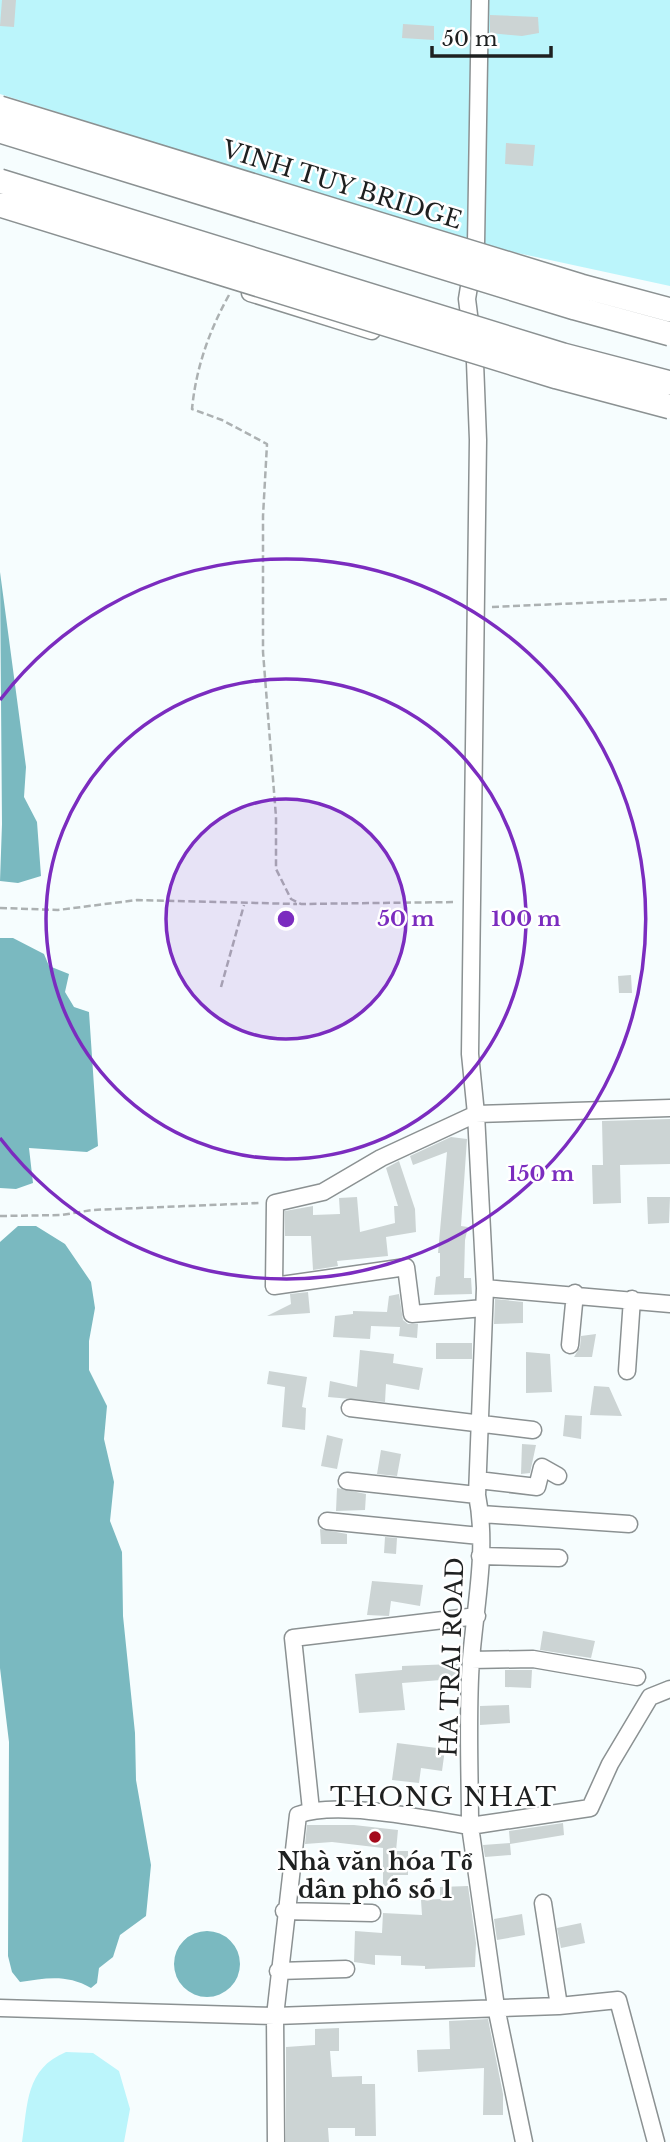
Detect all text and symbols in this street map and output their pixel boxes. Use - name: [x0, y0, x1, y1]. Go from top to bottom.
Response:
- scale bar: [432, 14, 551, 58]
- text: 50 m: [442, 26, 498, 52]
- street label: VINH TUY BRIDGE: [218, 134, 465, 235]
- text: 50 m: [377, 906, 435, 932]
- text: 100 m: [491, 906, 561, 932]
- centre of rings: [274, 907, 298, 931]
- text: 150 m: [508, 1161, 574, 1187]
- street label: HA TRAI ROAD: [434, 1557, 469, 1757]
- district label: THONG NHAT: [330, 1781, 558, 1813]
- marker: Nhà văn hóa Tổ dân phố số 1: [367, 1829, 383, 1845]
- place label: Nhà văn hóa Tổ dân phố số 1: [277, 1847, 473, 1904]

